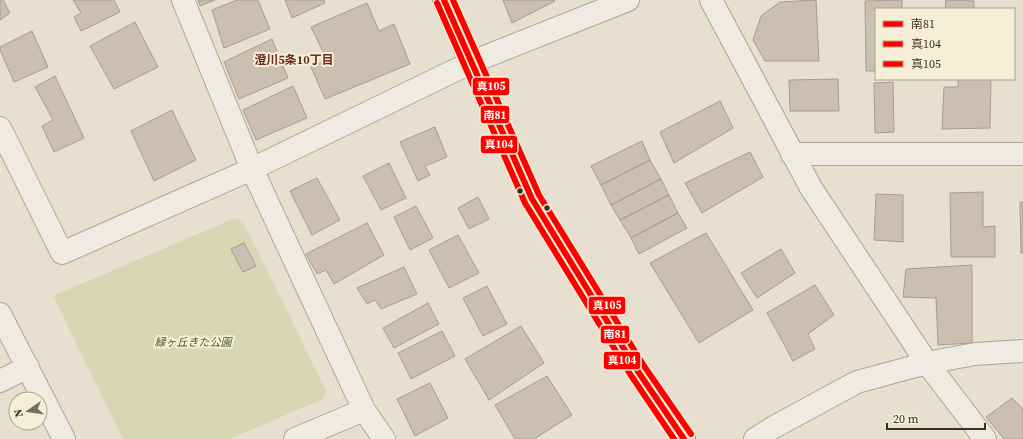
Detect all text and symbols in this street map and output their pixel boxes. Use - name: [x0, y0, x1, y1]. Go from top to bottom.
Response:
- legend: [875, 8, 1015, 80]
- text: 南81: [911, 16, 935, 32]
- text: 真104: [911, 36, 941, 52]
- district label: 澄川5条10丁目: [254, 52, 334, 68]
- text: 真105: [911, 56, 941, 72]
- line badge: 真105: [472, 77, 510, 96]
- text: 真105: [477, 79, 505, 94]
- line badge: 南81: [480, 105, 510, 124]
- text: 南81: [484, 108, 506, 123]
- line badge: 真104: [480, 135, 518, 154]
- text: 真104: [485, 137, 513, 152]
- unlabelled marker: [515, 186, 525, 196]
- unlabelled marker: [542, 203, 552, 213]
- line badge: 真105: [588, 296, 626, 315]
- text: 真105: [593, 298, 621, 313]
- line badge: 南81: [600, 325, 630, 344]
- text: 南81: [604, 327, 626, 342]
- park label: 緑ヶ丘きた公園: [155, 335, 233, 350]
- line badge: 真104: [603, 351, 641, 370]
- text: 真104: [608, 353, 636, 368]
- north arrow: [8, 391, 48, 431]
- scale bar: [887, 405, 985, 431]
- text: N: [11, 408, 27, 419]
- text: 20 m: [893, 411, 919, 427]

